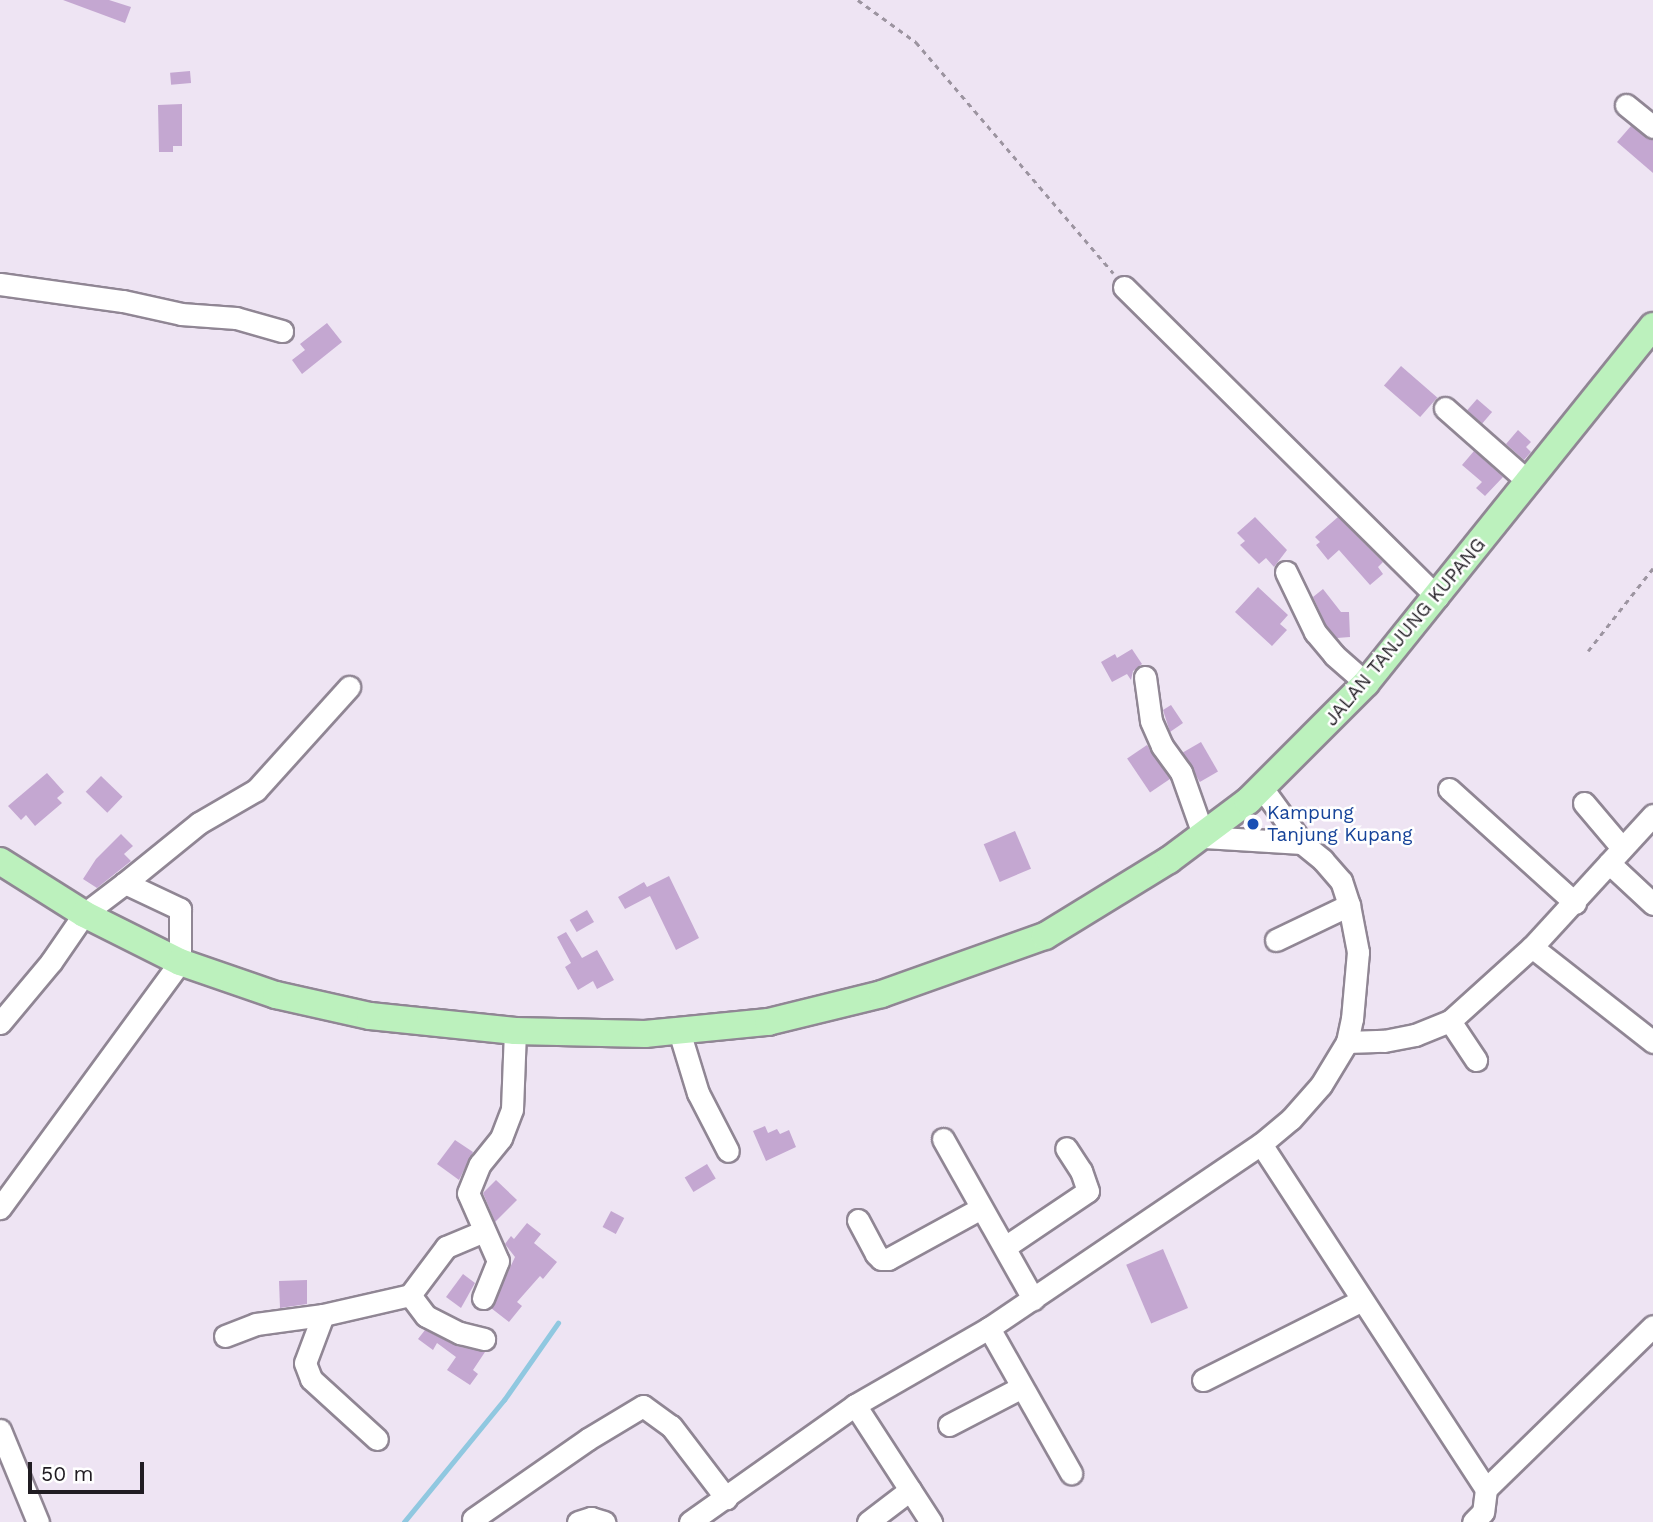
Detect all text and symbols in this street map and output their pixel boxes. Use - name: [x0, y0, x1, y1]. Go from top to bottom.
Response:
- street label: JALAN TANJUNG KUPANG: [1320, 533, 1490, 731]
- place label: Kampung Tanjung Kupang: [1267, 802, 1412, 846]
- marker: Kampung Tanjung Kupang: [1245, 816, 1261, 832]
- scale bar: [32, 1448, 147, 1492]
- text: 50 m: [41, 1461, 93, 1486]

